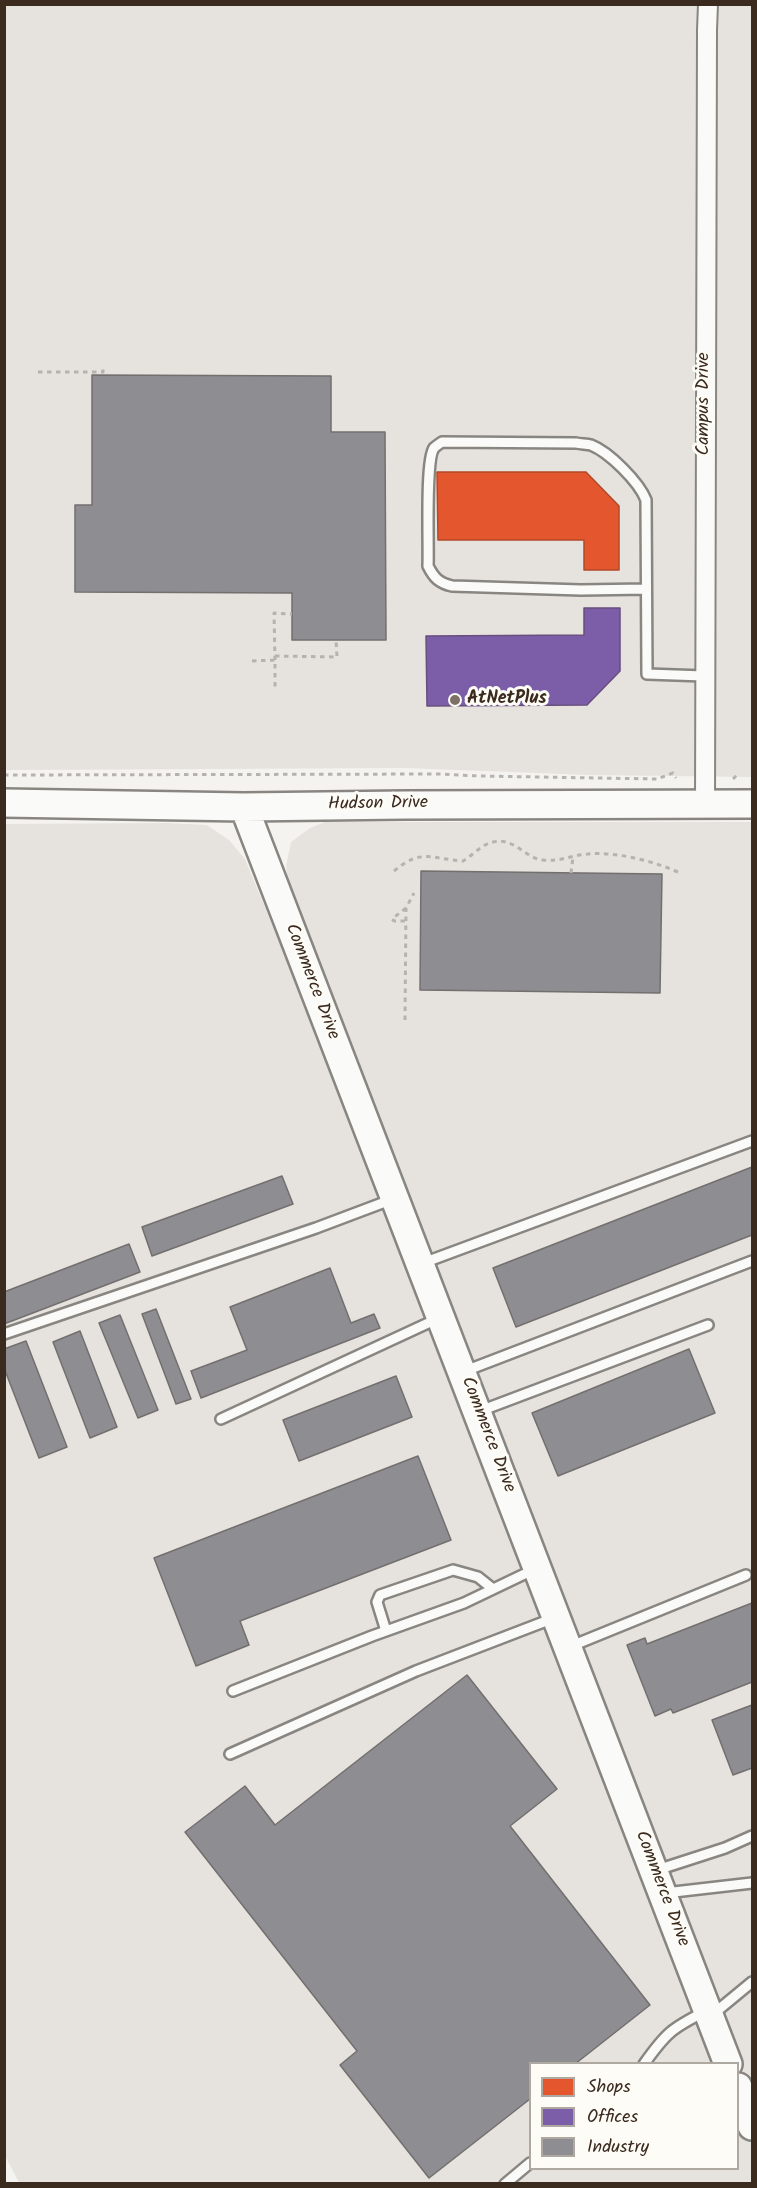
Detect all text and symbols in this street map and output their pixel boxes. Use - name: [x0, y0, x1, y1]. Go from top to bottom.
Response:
- street label: Campus Drive: [694, 352, 716, 456]
- place label: AtNetPlus: [467, 689, 547, 711]
- marker: AtNetPlus: [448, 693, 462, 707]
- street label: Hudson Drive: [328, 793, 428, 817]
- street label: Commerce Drive: [279, 921, 343, 1043]
- street label: Commerce Drive: [455, 1374, 519, 1496]
- street label: Commerce Drive: [629, 1828, 693, 1950]
- legend: [529, 2062, 739, 2170]
- text: Shops: [587, 2073, 631, 2102]
- text: Offices: [587, 2103, 638, 2132]
- text: Industry: [587, 2133, 649, 2162]

